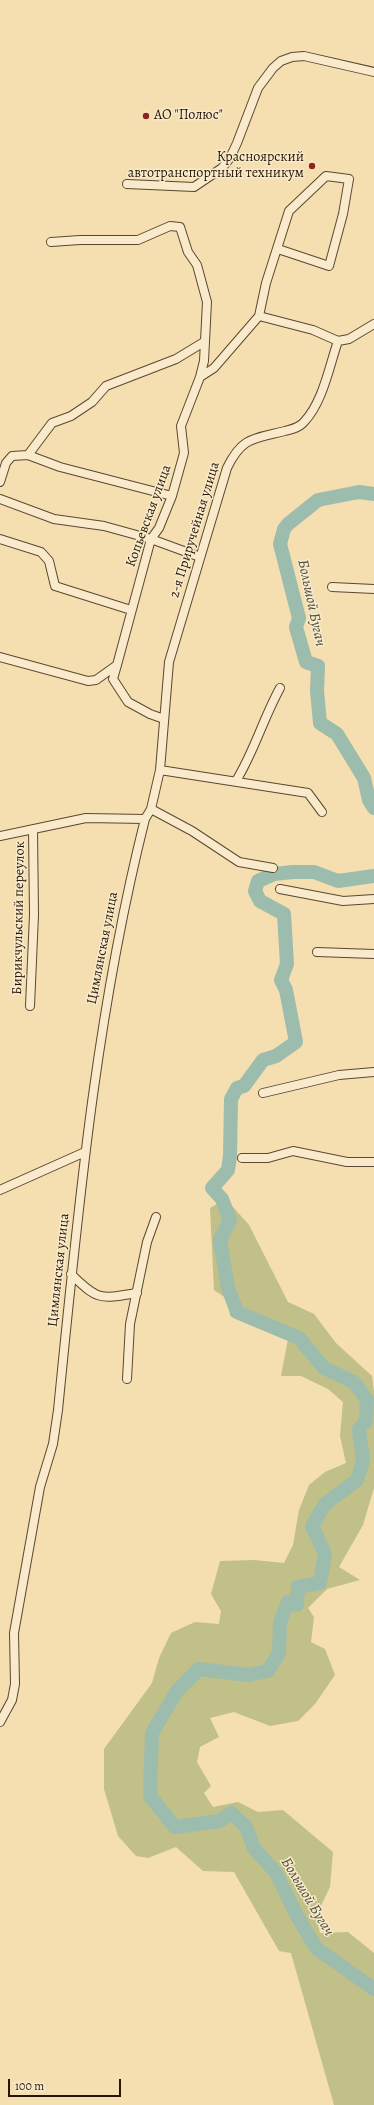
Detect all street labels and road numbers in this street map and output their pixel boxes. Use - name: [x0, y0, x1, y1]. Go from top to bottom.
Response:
- street label: 2-я Приручейная улица: [166, 460, 224, 600]
- street label: Копьевская улица: [123, 463, 175, 569]
- street label: Бирикчульский переулок: [9, 841, 29, 995]
- street label: Цимлянская улица: [84, 890, 122, 1006]
- street label: Цимлянская улица: [45, 1212, 73, 1328]

